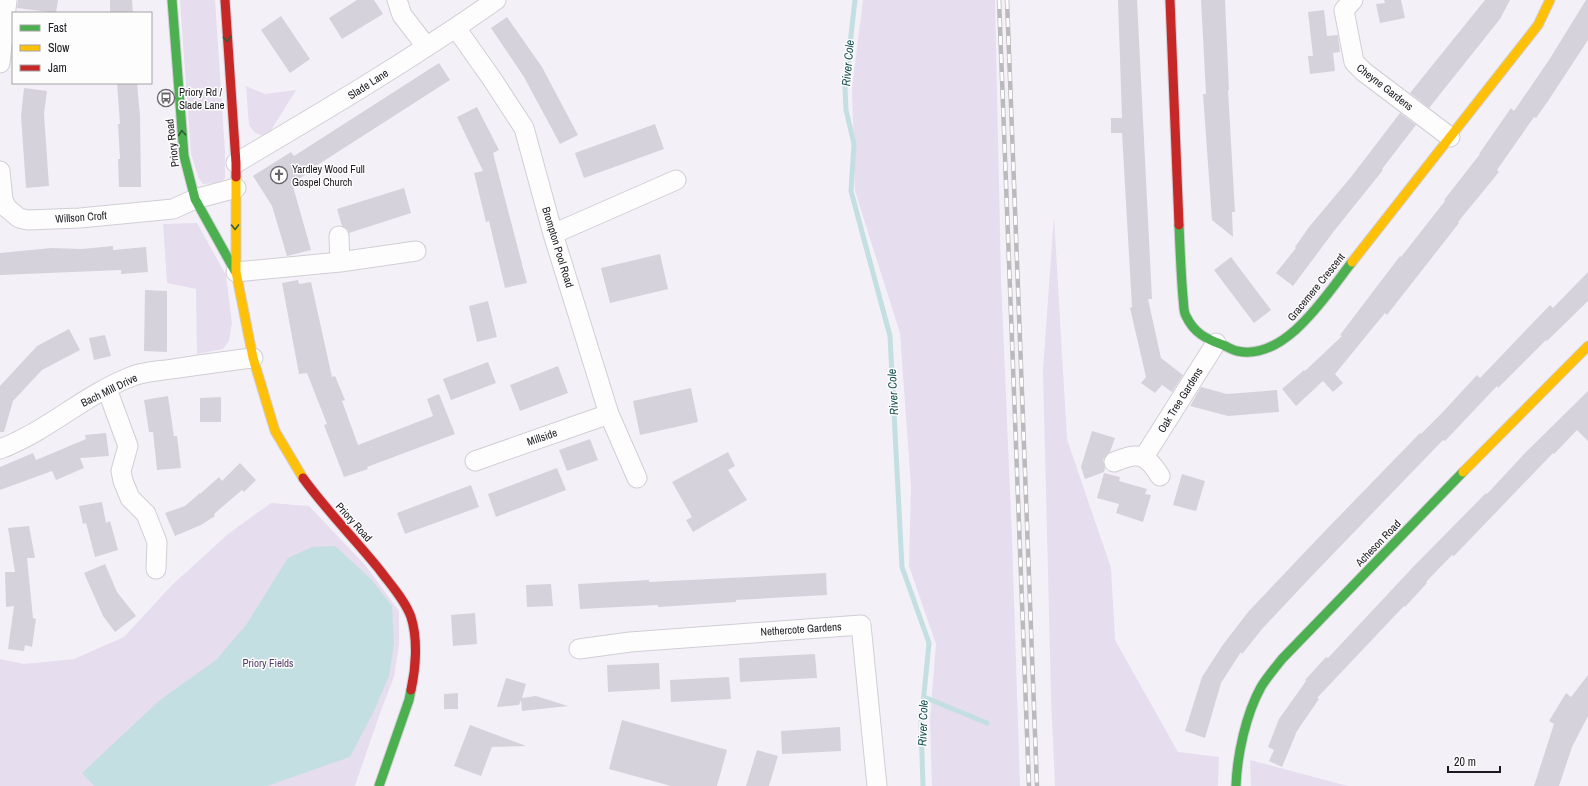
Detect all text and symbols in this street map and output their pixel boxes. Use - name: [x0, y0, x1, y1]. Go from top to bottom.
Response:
- legend: [12, 12, 152, 84]
- text: Fast: [48, 20, 67, 36]
- one-way arrow: [223, 36, 232, 42]
- water label: River Cole: [838, 39, 858, 87]
- text: Slow: [48, 40, 70, 56]
- text: Jam: [48, 60, 67, 76]
- street label: Cheyne Gardens: [1354, 60, 1417, 114]
- street label: Slade Lane: [345, 66, 391, 102]
- place label: Priory Rd / Slade Lane: [179, 85, 225, 112]
- bus stop icon: Priory Rd / Slade Lane: [156, 88, 176, 108]
- street label: Priory Road: [162, 118, 182, 168]
- one-way arrow: [178, 130, 187, 136]
- place label: Yardley Wood Full Gospel Church: [292, 162, 365, 189]
- church icon: Yardley Wood Full Gospel Church: [269, 165, 289, 185]
- street label: Brompton Pool Road: [539, 205, 577, 289]
- street label: Willson Croft: [55, 208, 108, 226]
- one-way arrow: [231, 224, 239, 230]
- street label: Gracemere Crescent: [1284, 250, 1348, 324]
- street label: Oak Tree Gardens: [1154, 364, 1206, 435]
- water label: River Cole: [884, 368, 902, 416]
- street label: Bach Mill Drive: [78, 370, 140, 410]
- street label: Millside: [525, 425, 559, 449]
- street label: Priory Road: [333, 499, 375, 545]
- street label: Acheson Road: [1352, 517, 1404, 570]
- street label: Nethercote Gardens: [760, 619, 842, 639]
- park label: Priory Fields: [242, 656, 294, 670]
- water label: River Cole: [914, 699, 932, 747]
- scale bar: [1448, 748, 1500, 774]
- text: 20 m: [1454, 754, 1476, 770]

